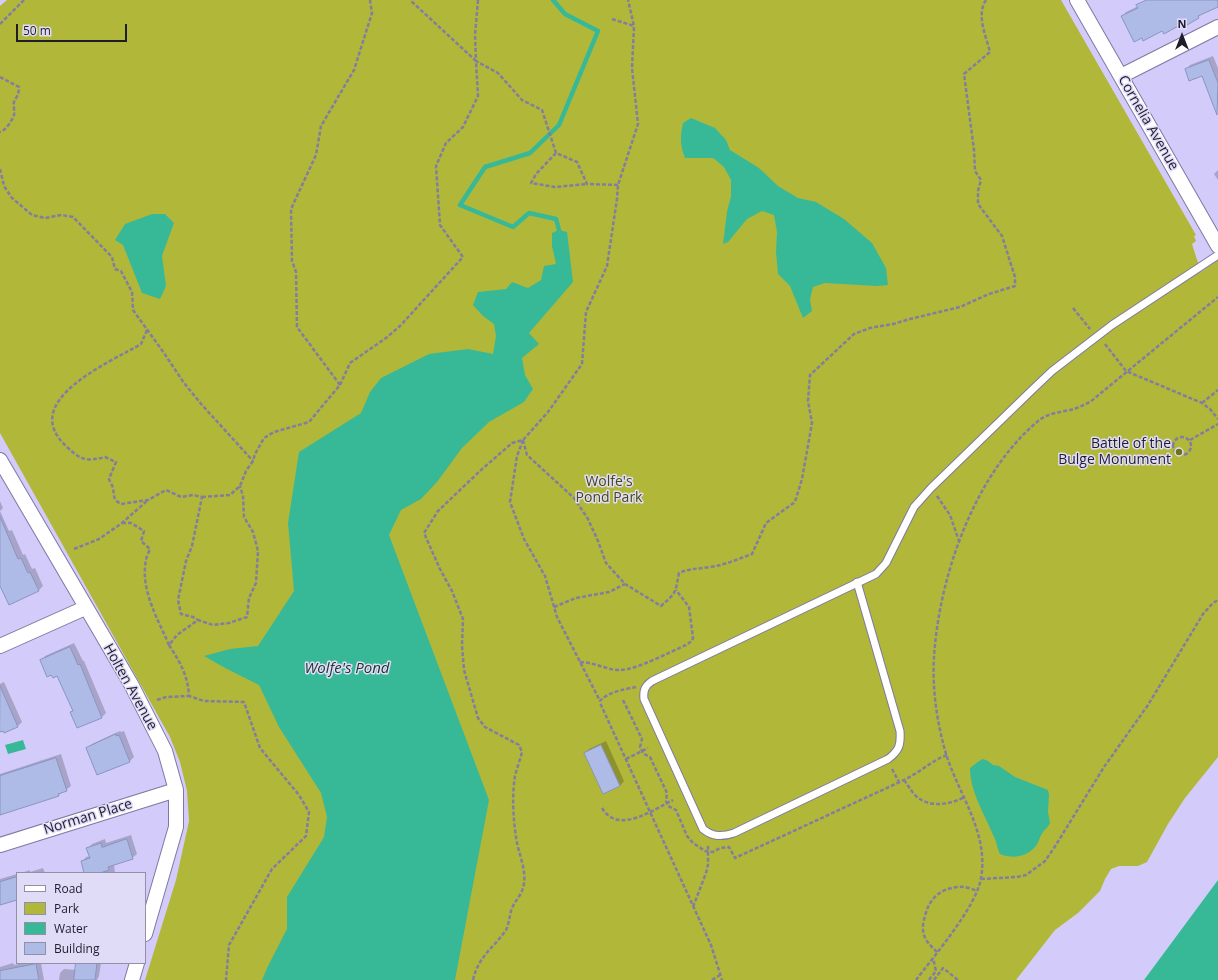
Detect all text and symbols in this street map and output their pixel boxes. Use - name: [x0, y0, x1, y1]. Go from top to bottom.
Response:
- scale bar: [18, 16, 129, 42]
- north arrow: [1162, 16, 1202, 56]
- text: N: [1178, 16, 1186, 31]
- text: 50 m: [23, 22, 51, 39]
- street label: Cornelia Avenue: [1114, 73, 1182, 173]
- place label: Battle of the Bulge Monument: [1058, 436, 1171, 468]
- marker: Battle of the Bulge Monument: [1174, 447, 1184, 457]
- park label: Wolfe's Pond Park: [576, 474, 642, 506]
- street label: Holten Avenue: [99, 641, 161, 733]
- water label: Wolfe's Pond: [305, 660, 389, 678]
- street label: Norman Place: [42, 796, 134, 838]
- legend: [16, 872, 146, 964]
- text: Road: [54, 880, 83, 897]
- text: Park: [54, 900, 79, 917]
- text: Water: [54, 920, 88, 937]
- text: Building: [54, 940, 99, 957]

